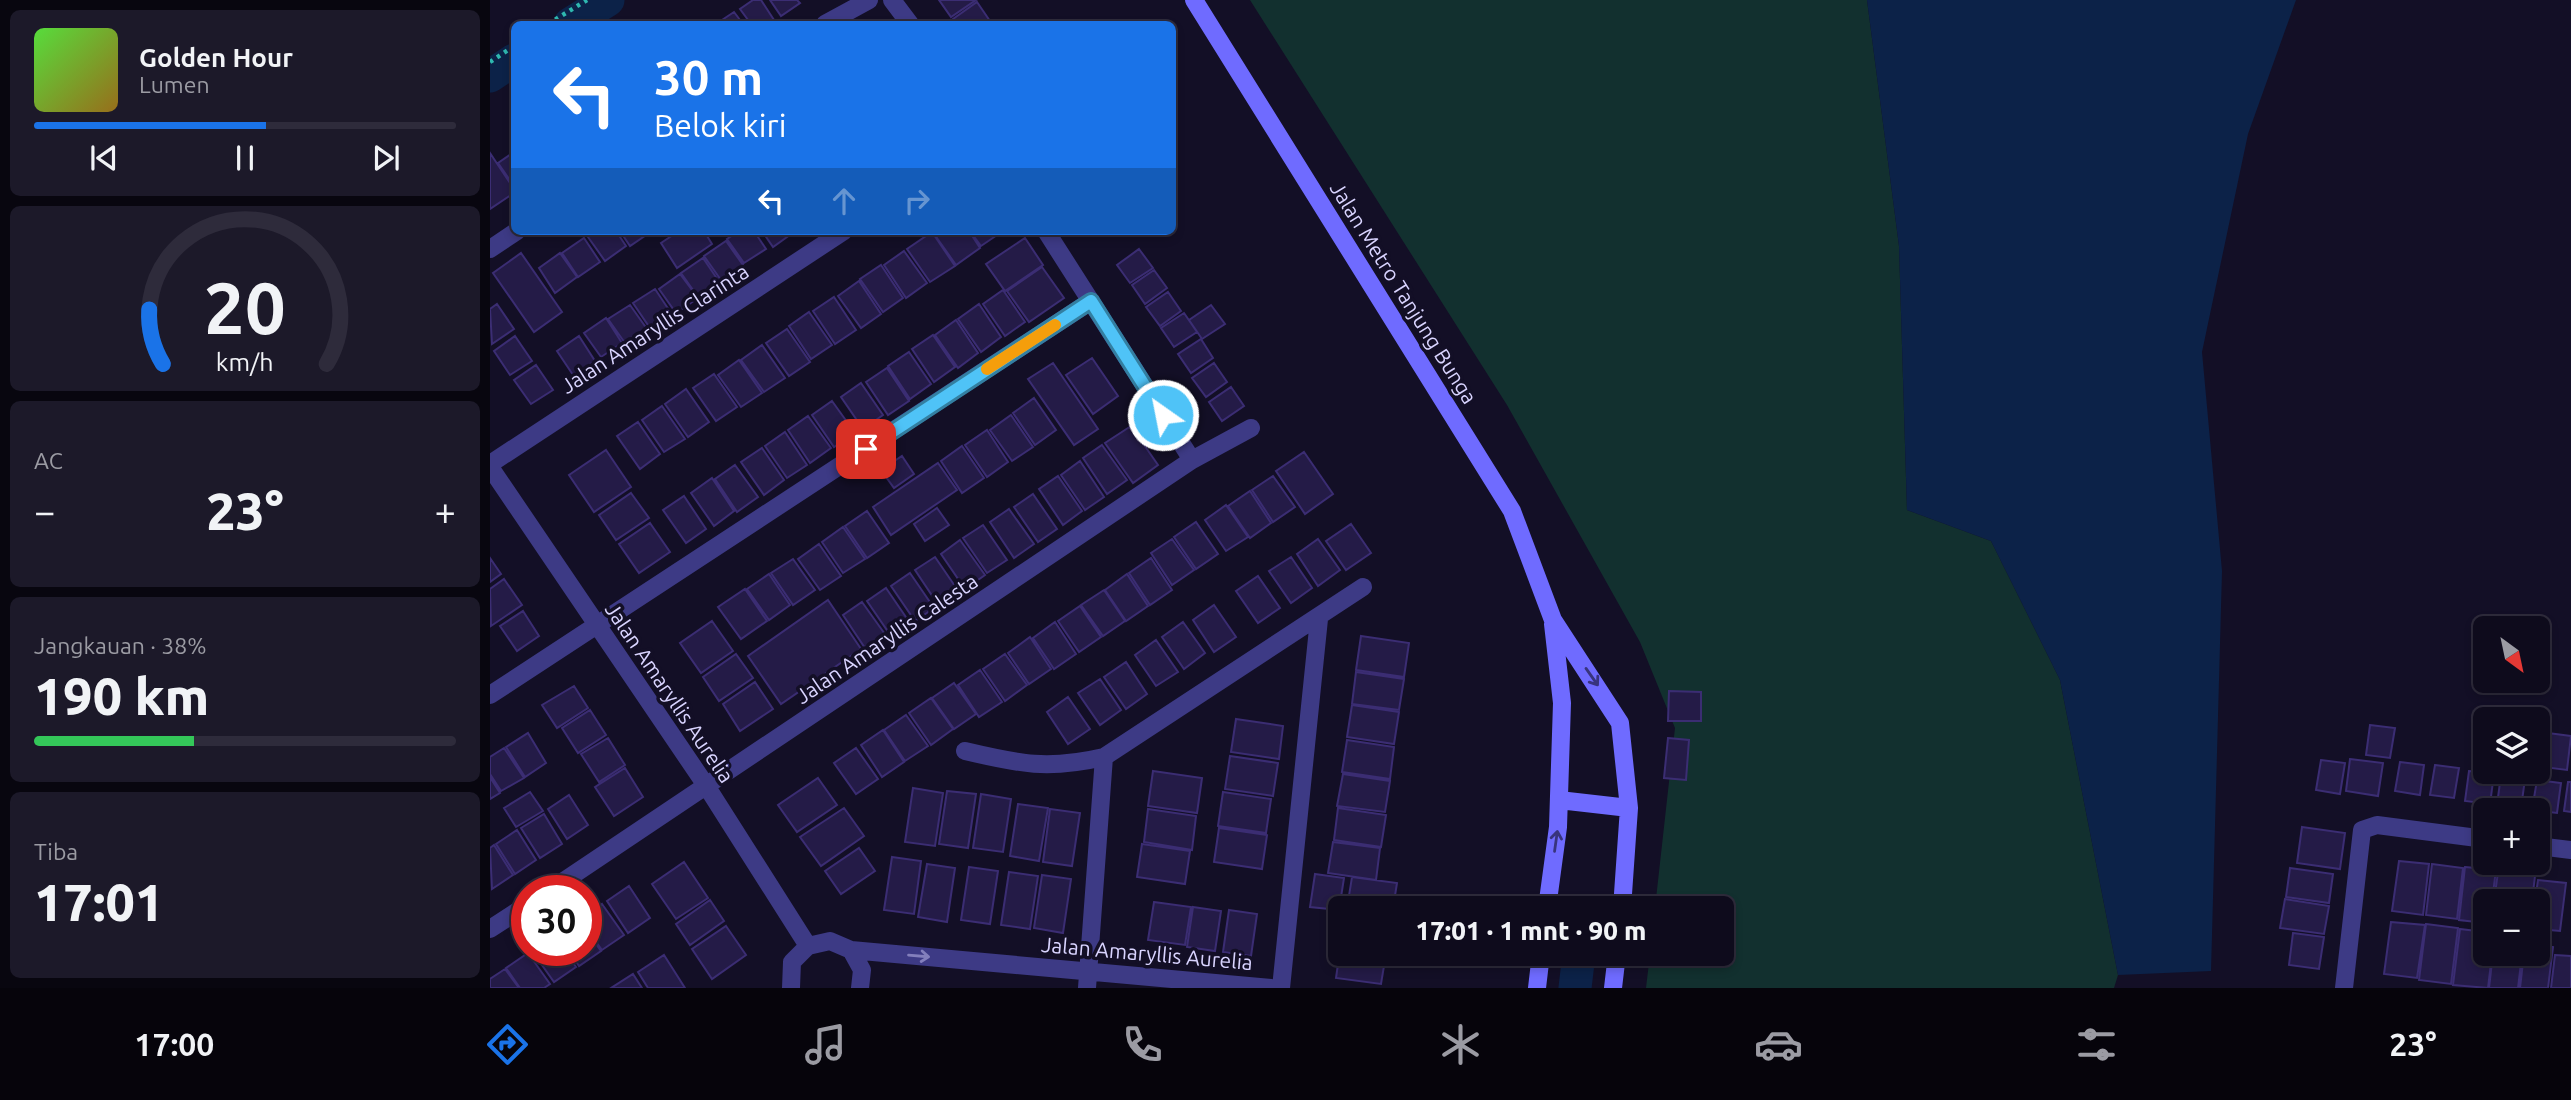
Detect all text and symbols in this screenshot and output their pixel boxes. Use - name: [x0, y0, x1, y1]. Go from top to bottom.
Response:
- text: Golden Hour: [139, 43, 293, 72]
- icon: left: [539, 49, 630, 140]
- text: 30 m: [654, 49, 763, 104]
- text: Lumen: [139, 72, 210, 97]
- text: Belok kiri: [654, 107, 786, 143]
- icon: previous: [85, 139, 123, 177]
- icon: pause: [226, 139, 264, 177]
- icon: next: [367, 139, 405, 177]
- street label: Jalan Metro Tanjung Bunga: [1326, 177, 1482, 408]
- icon: left: [752, 182, 790, 220]
- icon: ahead: [825, 182, 863, 220]
- icon: right: [898, 182, 936, 220]
- street label: Jalan Amaryllis Clarinta: [556, 259, 753, 398]
- text: 20: [204, 267, 286, 349]
- text: km/h: [216, 348, 274, 376]
- position arrow: [1126, 378, 1200, 452]
- pin: [836, 419, 896, 479]
- icon: arrive: [847, 430, 885, 468]
- text: AC: [34, 448, 63, 473]
- text: 23°: [206, 482, 284, 540]
- text: −: [34, 490, 55, 532]
- text: +: [435, 490, 456, 532]
- street label: Jalan Amaryllis Calesta: [791, 568, 982, 708]
- street label: Jalan Amaryllis Aurelia: [601, 598, 739, 787]
- north arrow: [2473, 616, 2550, 693]
- map controls: [2473, 616, 2550, 966]
- text: Jangkauan · 38%: [34, 633, 206, 658]
- text: 190 km: [34, 667, 209, 725]
- one-way arrow: [1585, 667, 1599, 686]
- button: layers: [2473, 707, 2550, 784]
- button: +: [2473, 798, 2550, 875]
- one-way arrow: [1550, 830, 1563, 852]
- text: Tiba: [34, 839, 78, 864]
- text: 17:01: [34, 873, 164, 931]
- speed limit sign: 30: [511, 875, 602, 966]
- button: −: [2473, 889, 2550, 966]
- text: 17:01 · 1 mnt · 90 m: [1416, 916, 1646, 945]
- street label: Jalan Amaryllis Aurelia: [1040, 932, 1254, 974]
- one-way arrow: [907, 950, 930, 963]
- icon: directions: [483, 1020, 532, 1069]
- icon: music: [801, 1020, 850, 1069]
- icon: phone: [1118, 1020, 1167, 1069]
- icon: climate: [1436, 1020, 1485, 1069]
- icon: car: [1754, 1020, 1803, 1069]
- icon: filters: [2072, 1020, 2121, 1069]
- text: 17:00: [134, 1026, 214, 1062]
- text: 23°: [2389, 1026, 2437, 1062]

